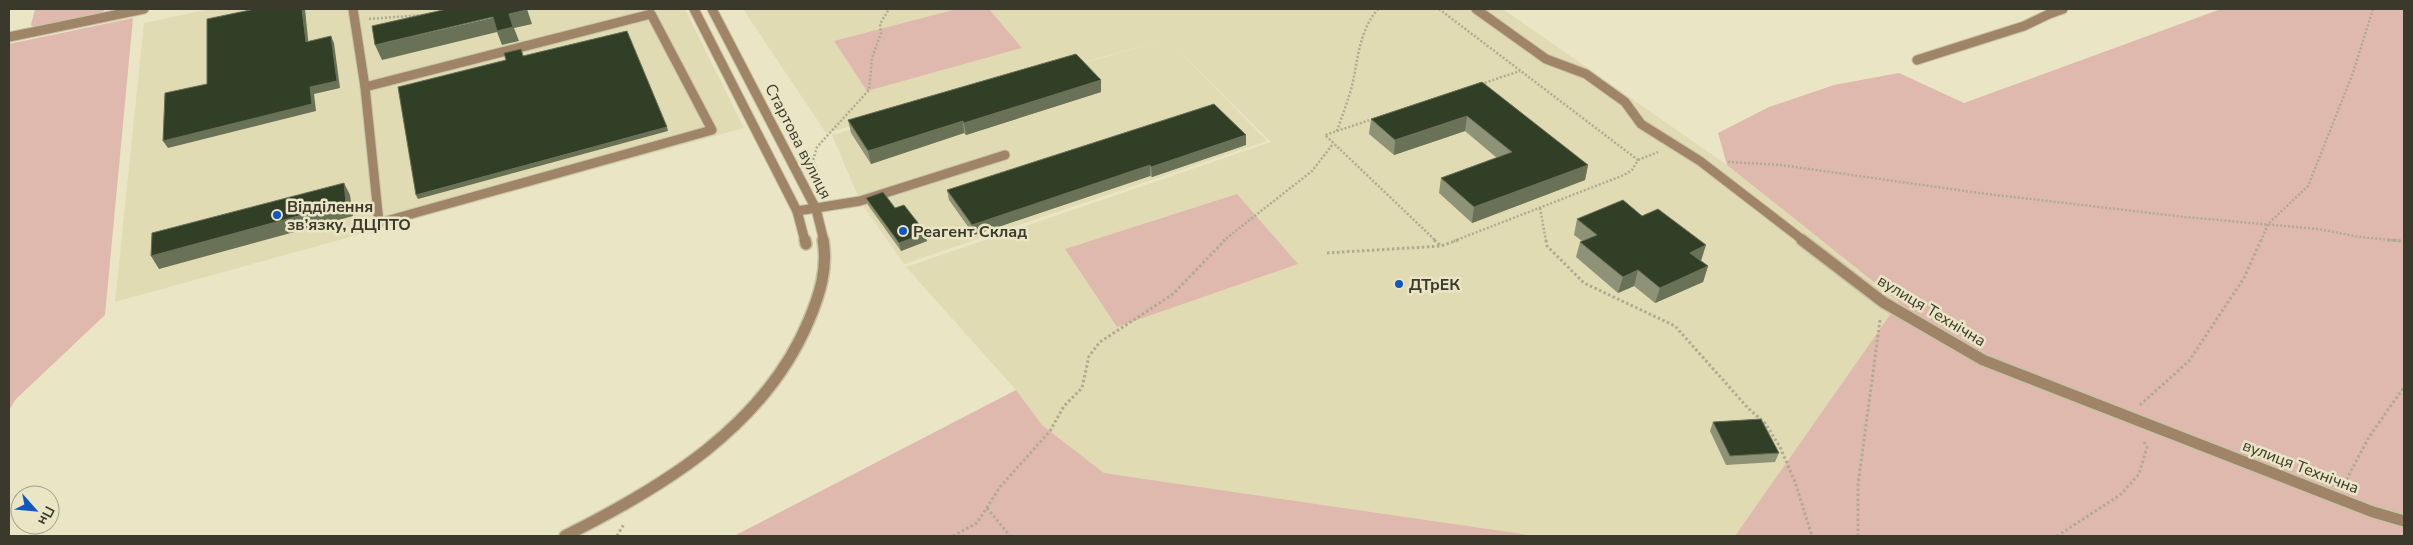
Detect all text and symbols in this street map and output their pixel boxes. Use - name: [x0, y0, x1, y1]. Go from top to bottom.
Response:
- street label: Стартова вулиця: [759, 80, 837, 203]
- place label: Відділення зв’язку, ДЦПТО: [287, 196, 411, 236]
- marker: Відділення зв’язку, ДЦПТО: [271, 209, 283, 221]
- place label: Реагент Склад: [913, 221, 1027, 243]
- marker: Реагент Склад: [897, 225, 909, 237]
- street label: вулиця Технічна: [1873, 270, 1990, 352]
- place label: ДТрЕК: [1409, 274, 1460, 296]
- marker: ДТрЕК: [1393, 278, 1405, 290]
- street label: вулиця Технічна: [2239, 435, 2362, 499]
- north arrow: [10, 485, 60, 535]
- text: Пн: [33, 503, 59, 529]

